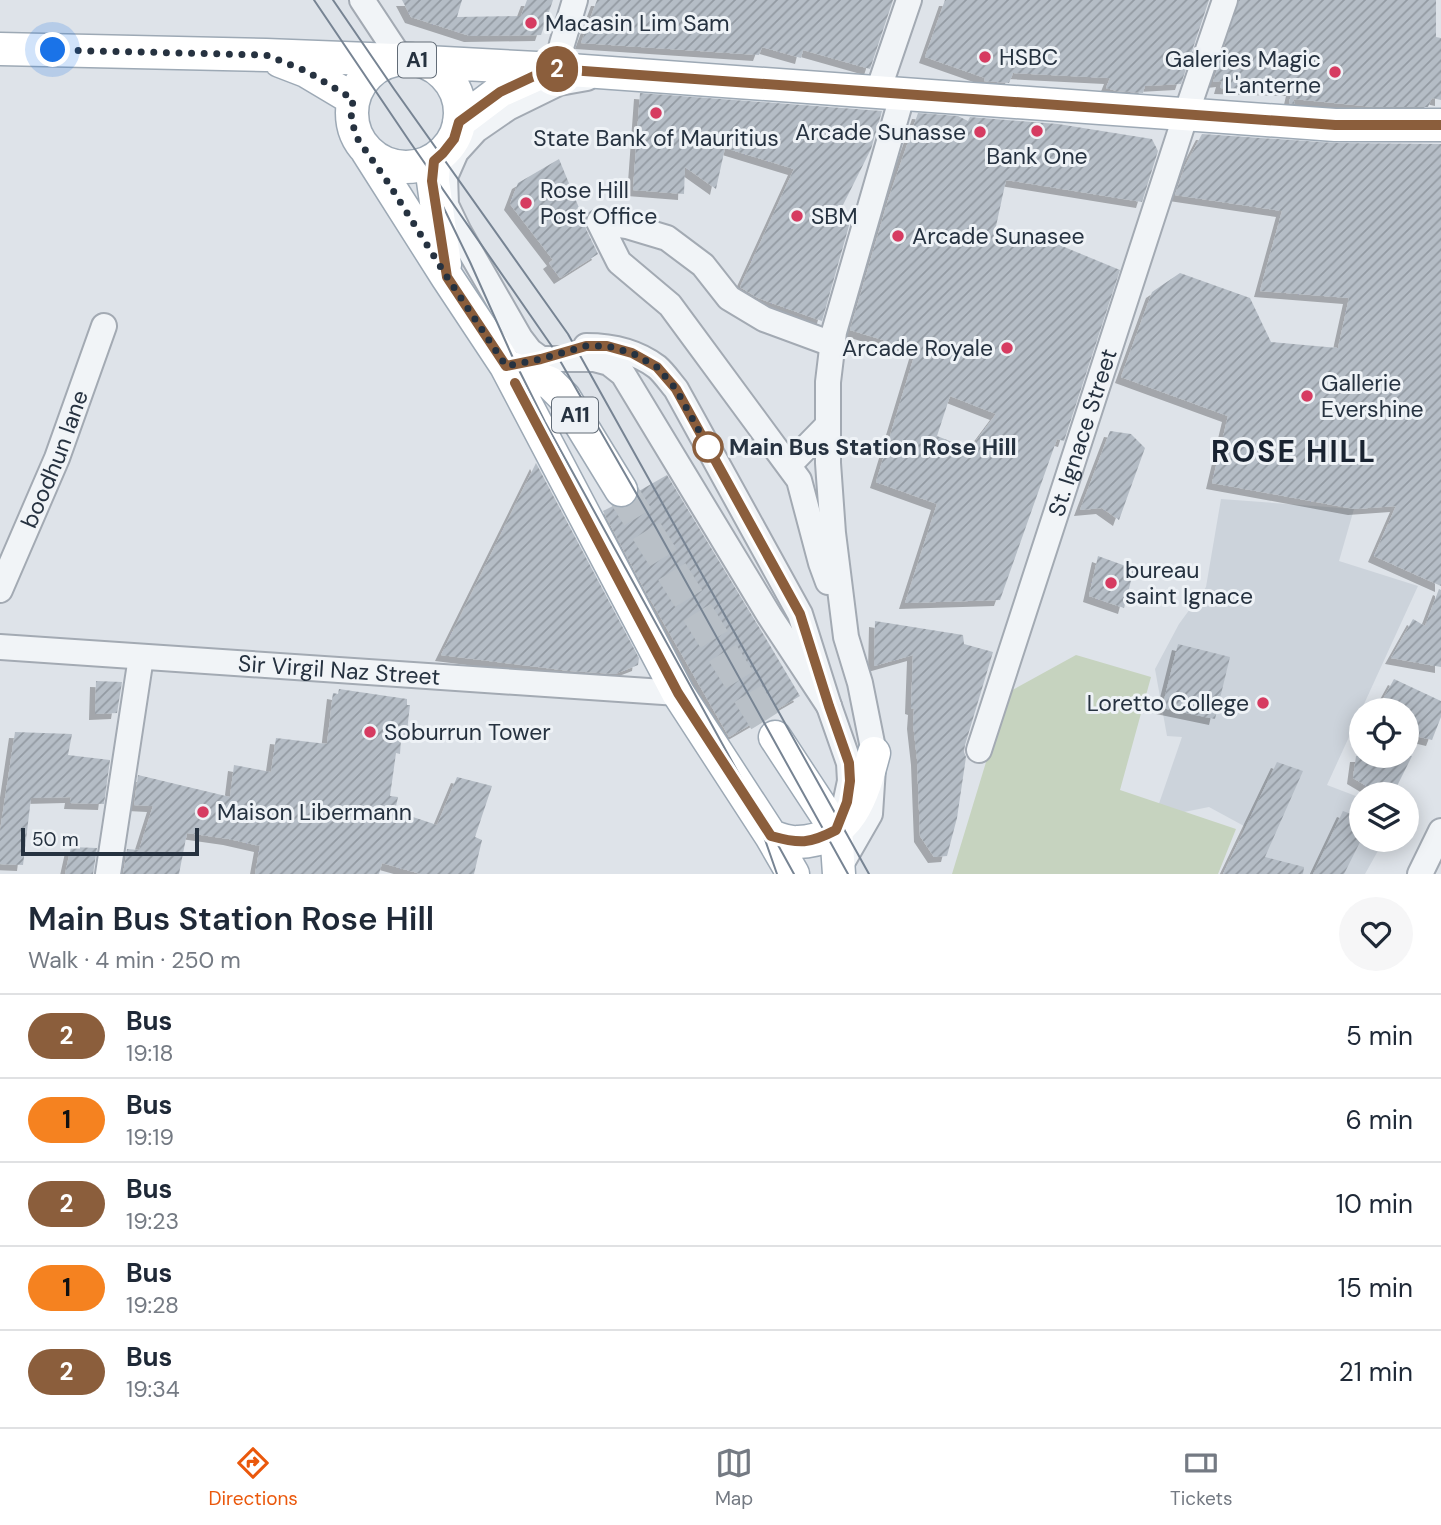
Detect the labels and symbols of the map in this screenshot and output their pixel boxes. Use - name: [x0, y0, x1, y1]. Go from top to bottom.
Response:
- place label: Macasin Lim Sam: [545, 8, 730, 38]
- marker: Macasin Lim Sam: [523, 15, 539, 31]
- your location: [35, 32, 70, 67]
- road number: A1: [398, 42, 436, 78]
- place label: HSBC: [999, 42, 1058, 72]
- place label: Galeries Magic L'anterne: [1165, 44, 1321, 100]
- line badge: 2: [534, 46, 580, 92]
- marker: HSBC: [977, 49, 993, 65]
- marker: Galeries Magic L'anterne: [1327, 64, 1343, 80]
- marker: State Bank of Mauritius: [648, 105, 664, 121]
- place label: Arcade Sunasse: [795, 117, 966, 147]
- place label: State Bank of Mauritius: [533, 123, 779, 153]
- marker: Bank One: [1029, 123, 1045, 139]
- marker: Arcade Sunasse: [972, 124, 988, 140]
- place label: Bank One: [986, 141, 1088, 171]
- place label: Rose Hill Post Office: [540, 175, 657, 231]
- marker: Rose Hill Post Office: [518, 195, 534, 211]
- place label: SBM: [811, 201, 858, 231]
- marker: SBM: [789, 208, 805, 224]
- place label: Arcade Sunasee: [912, 221, 1085, 251]
- marker: Arcade Sunasee: [890, 228, 906, 244]
- place label: Arcade Royale: [842, 333, 993, 363]
- marker: Arcade Royale: [999, 340, 1015, 356]
- street label: St. Ignace Street: [1041, 345, 1124, 520]
- place label: Gallerie Evershine: [1321, 368, 1424, 424]
- street label: boodhun lane: [14, 386, 95, 533]
- marker: Gallerie Evershine: [1299, 388, 1315, 404]
- road number: A11: [552, 398, 598, 432]
- marker: Main Bus Station Rose Hill: [693, 432, 723, 462]
- place label: Main Bus Station Rose Hill: [729, 432, 1017, 462]
- district label: ROSE HILL: [1211, 432, 1377, 471]
- place label: bureau saint Ignace: [1125, 555, 1253, 611]
- marker: bureau saint Ignace: [1103, 575, 1119, 591]
- street label: Sir Virgil Naz Street: [237, 648, 441, 692]
- place label: Loretto College: [1087, 688, 1249, 718]
- marker: Loretto College: [1255, 695, 1271, 711]
- place label: Soburrun Tower: [384, 717, 551, 747]
- marker: Soburrun Tower: [362, 724, 378, 740]
- place label: Maison Libermann: [217, 797, 412, 827]
- marker: Maison Libermann: [195, 804, 211, 820]
- scale bar: [21, 825, 200, 857]

